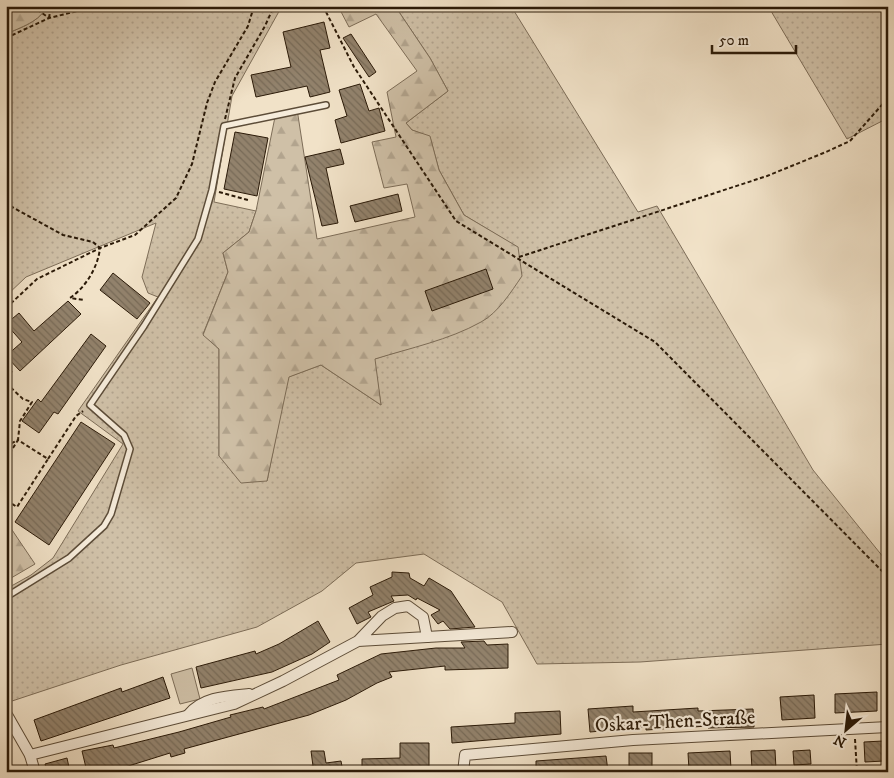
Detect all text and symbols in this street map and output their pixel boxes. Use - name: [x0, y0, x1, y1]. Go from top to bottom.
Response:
- scale bar: [712, 22, 795, 54]
- text: 50 m: [719, 31, 749, 50]
- street label: Oskar-Then-Straße: [594, 705, 756, 739]
- north arrow: [822, 706, 872, 756]
- text: N: [831, 730, 850, 751]

